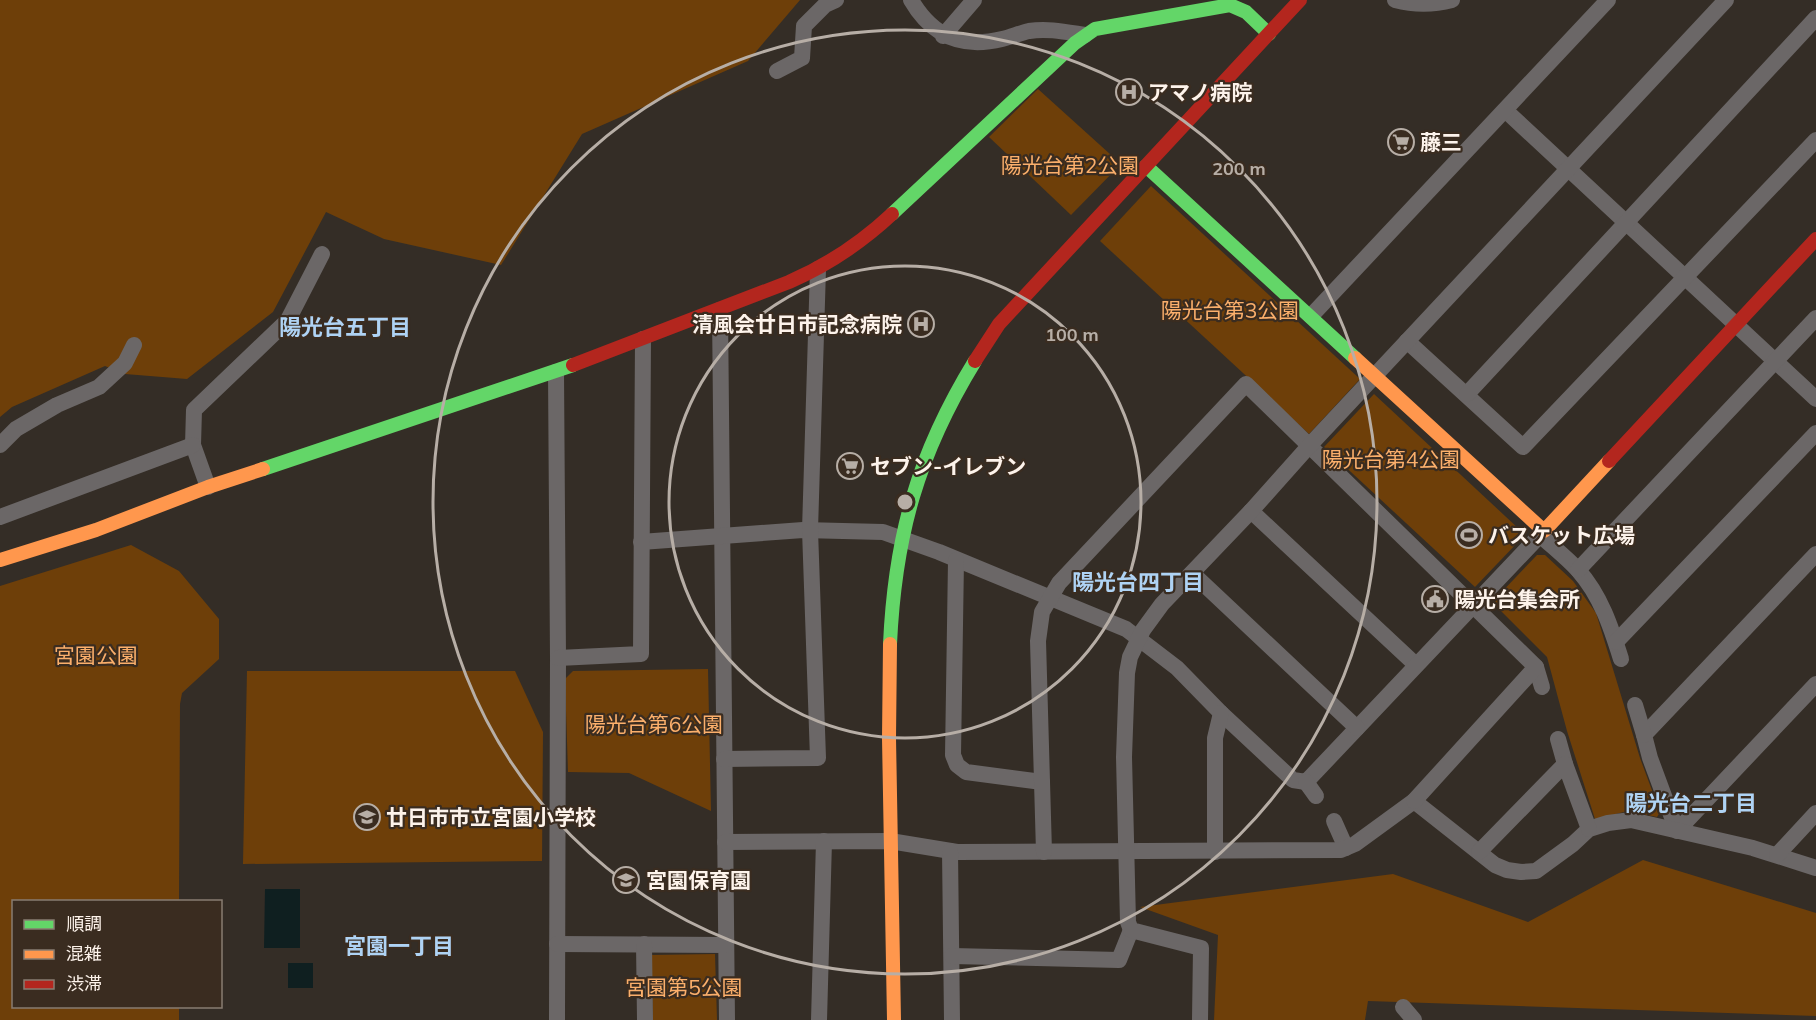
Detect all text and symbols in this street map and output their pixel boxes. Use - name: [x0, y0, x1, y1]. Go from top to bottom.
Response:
- hospital icon: アマノ病院: [1114, 77, 1144, 107]
- place label: アマノ病院: [1148, 79, 1252, 105]
- supermarket icon: 藤三: [1386, 127, 1416, 157]
- place label: 藤三: [1420, 129, 1462, 155]
- park label: 陽光台第2公園: [1001, 152, 1139, 178]
- text: 200 m: [1212, 157, 1266, 180]
- park label: 陽光台第3公園: [1161, 297, 1299, 323]
- hospital icon: 清風会廿日市記念病院: [906, 309, 936, 339]
- place label: 清風会廿日市記念病院: [692, 311, 902, 337]
- district label: 陽光台五丁目: [279, 313, 411, 341]
- text: 100 m: [1045, 323, 1099, 346]
- park label: 陽光台第4公園: [1322, 446, 1460, 472]
- supermarket icon: セブン-イレブン: [835, 451, 865, 481]
- place label: セブン-イレブン: [870, 453, 1026, 479]
- centre of rings: [895, 492, 915, 512]
- sports icon: バスケット広場: [1454, 520, 1484, 550]
- place label: バスケット広場: [1488, 522, 1635, 548]
- district label: 陽光台四丁目: [1072, 568, 1204, 596]
- public building icon: 陽光台集会所: [1420, 584, 1450, 614]
- place label: 陽光台集会所: [1454, 586, 1580, 612]
- park label: 宮園公園: [54, 642, 138, 668]
- park label: 陽光台第6公園: [585, 711, 723, 737]
- district label: 陽光台二丁目: [1625, 789, 1757, 817]
- school or university icon: 廿日市市立宮園小学校: [352, 802, 382, 832]
- place label: 廿日市市立宮園小学校: [386, 804, 596, 830]
- school or university icon: 宮園保育園: [611, 865, 641, 895]
- place label: 宮園保育園: [646, 867, 751, 893]
- legend: [12, 900, 222, 1008]
- text: 順調: [66, 912, 102, 935]
- district label: 宮園一丁目: [344, 932, 454, 960]
- text: 混雑: [66, 942, 102, 965]
- text: 渋滞: [66, 972, 102, 995]
- park label: 宮園第5公園: [625, 974, 743, 1000]

